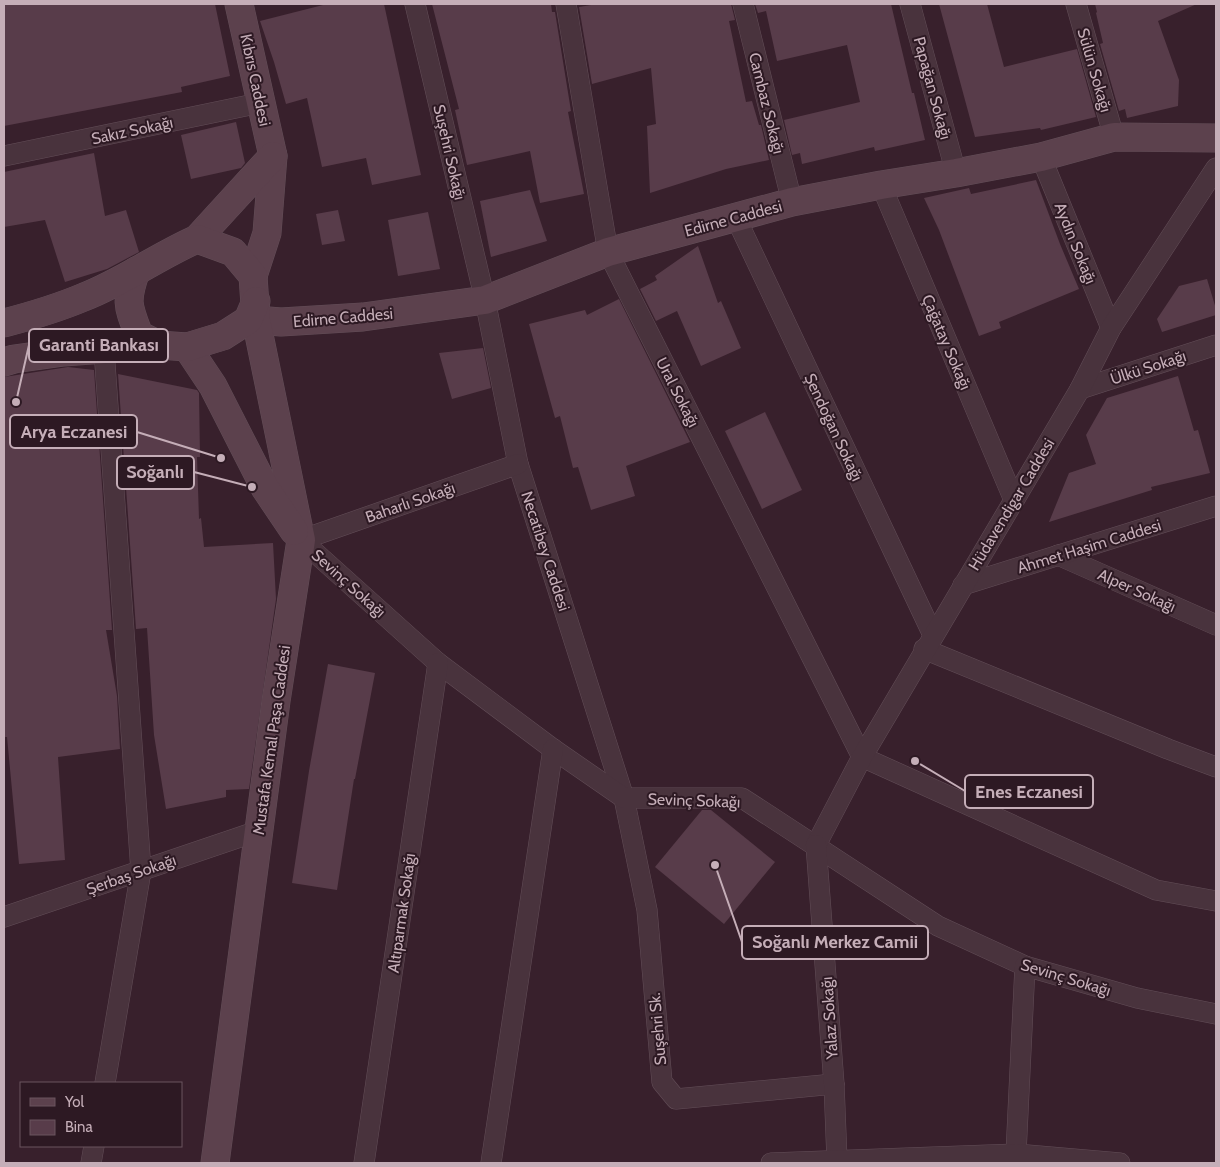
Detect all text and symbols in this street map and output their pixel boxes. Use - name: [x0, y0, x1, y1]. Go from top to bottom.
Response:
- street label: Sülün Sokağı: [1073, 26, 1116, 114]
- street label: Kıbrıs Caddesi: [236, 32, 275, 128]
- street label: Papağan Sokağı: [910, 35, 955, 142]
- street label: Cambaz Sokağı: [745, 51, 788, 156]
- street label: Suşehri Sokağı: [429, 102, 470, 202]
- street label: Sakız Sokağı: [90, 113, 175, 148]
- street label: Edirne Caddesi: [682, 196, 784, 241]
- street label: Aydın Sokağı: [1051, 200, 1100, 287]
- street label: Çağatay Sokağı: [918, 292, 975, 393]
- street label: Edirne Caddesi: [292, 304, 394, 331]
- callout: Garanti Bankası: [29, 329, 168, 362]
- text: Garanti Bankası: [39, 334, 159, 356]
- street label: Ülkü Sokağı: [1108, 346, 1188, 389]
- street label: Ural Sokağı: [652, 354, 703, 430]
- street label: Şendoğan Sokağı: [800, 370, 867, 484]
- callout: Arya Eczanesi: [10, 415, 137, 448]
- text: Arya Eczanesi: [21, 421, 127, 443]
- street label: Hüdavendigar Caddesi: [964, 435, 1058, 574]
- callout: Soğanlı: [117, 456, 194, 489]
- text: Soğanlı: [126, 461, 184, 483]
- street label: Baharlı Sokağı: [363, 478, 458, 527]
- street label: Necatibey Caddesi: [517, 489, 574, 614]
- street label: Ahmet Haşim Caddesi: [1015, 516, 1164, 577]
- street label: Sevinç Sokağı: [308, 545, 390, 621]
- street label: Alper Sokağı: [1095, 565, 1179, 616]
- street label: Mustafa Kemal Paşa Caddesi: [249, 644, 294, 836]
- callout: Enes Eczanesi: [965, 775, 1093, 808]
- text: Enes Eczanesi: [975, 781, 1083, 803]
- street label: Sevinç Sokağı: [647, 789, 741, 812]
- street label: Şerbaş Sokağı: [84, 850, 179, 899]
- street label: Altıparmak Sokağı: [384, 852, 419, 974]
- callout: Soğanlı Merkez Camii: [742, 926, 928, 959]
- text: Soğanlı Merkez Camii: [752, 931, 918, 953]
- street label: Sevinç Sokağı: [1019, 955, 1113, 1000]
- street label: Yalaz Sokağı: [817, 976, 842, 1061]
- street label: Suşehri Sk.: [645, 992, 670, 1066]
- legend: [20, 1082, 182, 1147]
- text: Yol: [64, 1093, 84, 1111]
- text: Bina: [65, 1118, 93, 1136]

